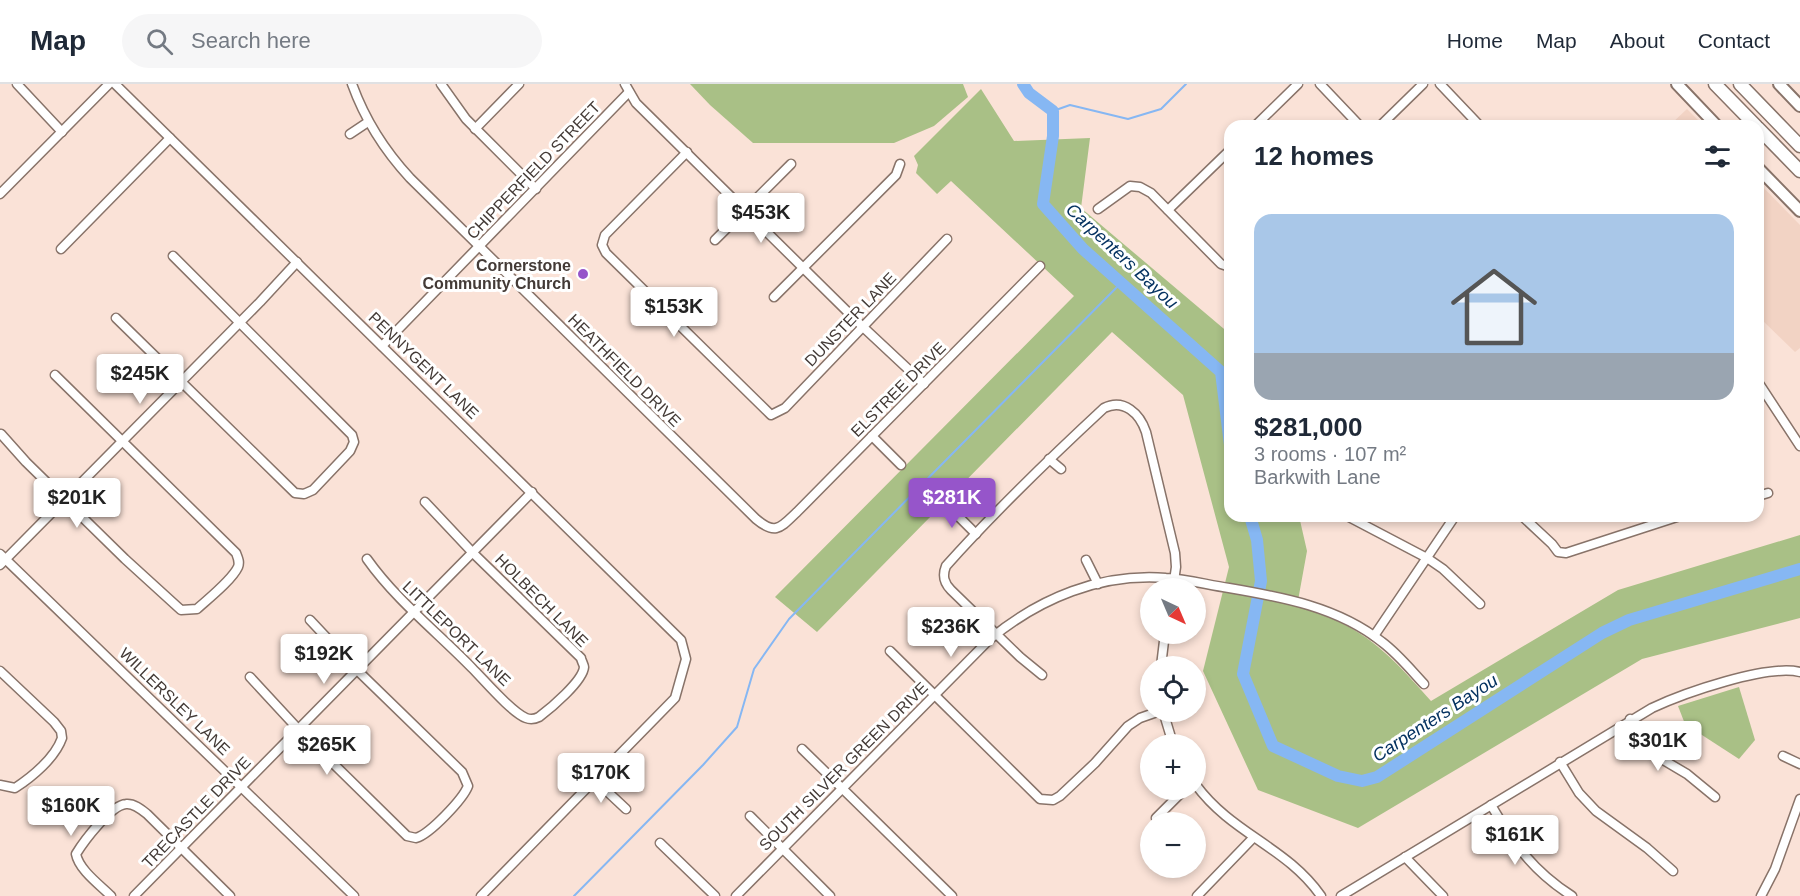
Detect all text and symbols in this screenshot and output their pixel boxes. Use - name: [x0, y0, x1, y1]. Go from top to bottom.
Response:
- search box: [122, 14, 542, 68]
- text: Map: [30, 25, 86, 56]
- icon: search: [143, 25, 176, 58]
- text: Search here: [191, 28, 311, 53]
- text: Home: [1447, 29, 1503, 52]
- text: Map: [1536, 29, 1577, 52]
- text: About: [1610, 29, 1665, 52]
- text: Contact: [1698, 29, 1770, 52]
- street label: CHIPPERFIELD STREET: [463, 98, 604, 242]
- icon: filters: [1701, 140, 1734, 173]
- text: 12 homes: [1254, 141, 1374, 171]
- pin: $453K: [719, 193, 803, 244]
- water label: Carpenters Bayou: [1062, 199, 1182, 313]
- text: $453K: [732, 201, 790, 223]
- icon: home: [1440, 253, 1548, 361]
- place label: Cornerstone Community Church: [423, 257, 571, 292]
- marker: Cornerstone Community Church: [576, 267, 590, 281]
- street label: DUNSTER LANE: [801, 269, 899, 370]
- pin: $153K: [632, 287, 716, 338]
- text: $153K: [645, 295, 703, 317]
- street label: PENNYGENT LANE: [365, 309, 482, 422]
- street label: HEATHFIELD DRIVE: [565, 311, 684, 430]
- street label: ELSTREE DRIVE: [848, 339, 949, 440]
- pin: $245K: [98, 354, 182, 405]
- text: $245K: [111, 362, 169, 384]
- text: $281,000: [1254, 412, 1362, 442]
- text: 3 rooms · 107 m²: [1254, 443, 1406, 465]
- text: Barkwith Lane: [1254, 466, 1381, 488]
- pin: $201K: [35, 478, 119, 529]
- pin: $281K: [910, 478, 994, 529]
- text: $201K: [48, 486, 106, 508]
- text: $281K: [923, 486, 981, 508]
- street label: HOLBECH LANE: [492, 551, 591, 650]
- street label: LITTLEPORT LANE: [399, 578, 514, 689]
- north arrow: [1140, 578, 1206, 644]
- map controls: [1140, 578, 1206, 878]
- pin: $236K: [909, 607, 993, 658]
- text: $236K: [922, 615, 980, 637]
- pin: $192K: [282, 634, 366, 685]
- text: $192K: [295, 642, 353, 664]
- street label: WILLERSLEY LANE: [116, 644, 233, 758]
- button: locate: [1140, 656, 1206, 722]
- water label: Carpenters Bayou: [1369, 670, 1501, 766]
- street label: SOUTH SILVER GREEN DRIVE: [756, 679, 931, 854]
- pin: $301K: [1616, 721, 1700, 772]
- pin: $265K: [285, 725, 369, 776]
- text: $301K: [1629, 729, 1687, 751]
- text: $265K: [298, 733, 356, 755]
- button: +: [1140, 734, 1206, 800]
- street label: TRECASTLE DRIVE: [139, 753, 254, 871]
- pin: $170K: [559, 753, 643, 804]
- text: $170K: [572, 761, 630, 783]
- pin: $160K: [29, 786, 113, 837]
- text: $160K: [42, 794, 100, 816]
- button: −: [1140, 812, 1206, 878]
- pin: $161K: [1473, 815, 1557, 866]
- text: $161K: [1486, 823, 1544, 845]

